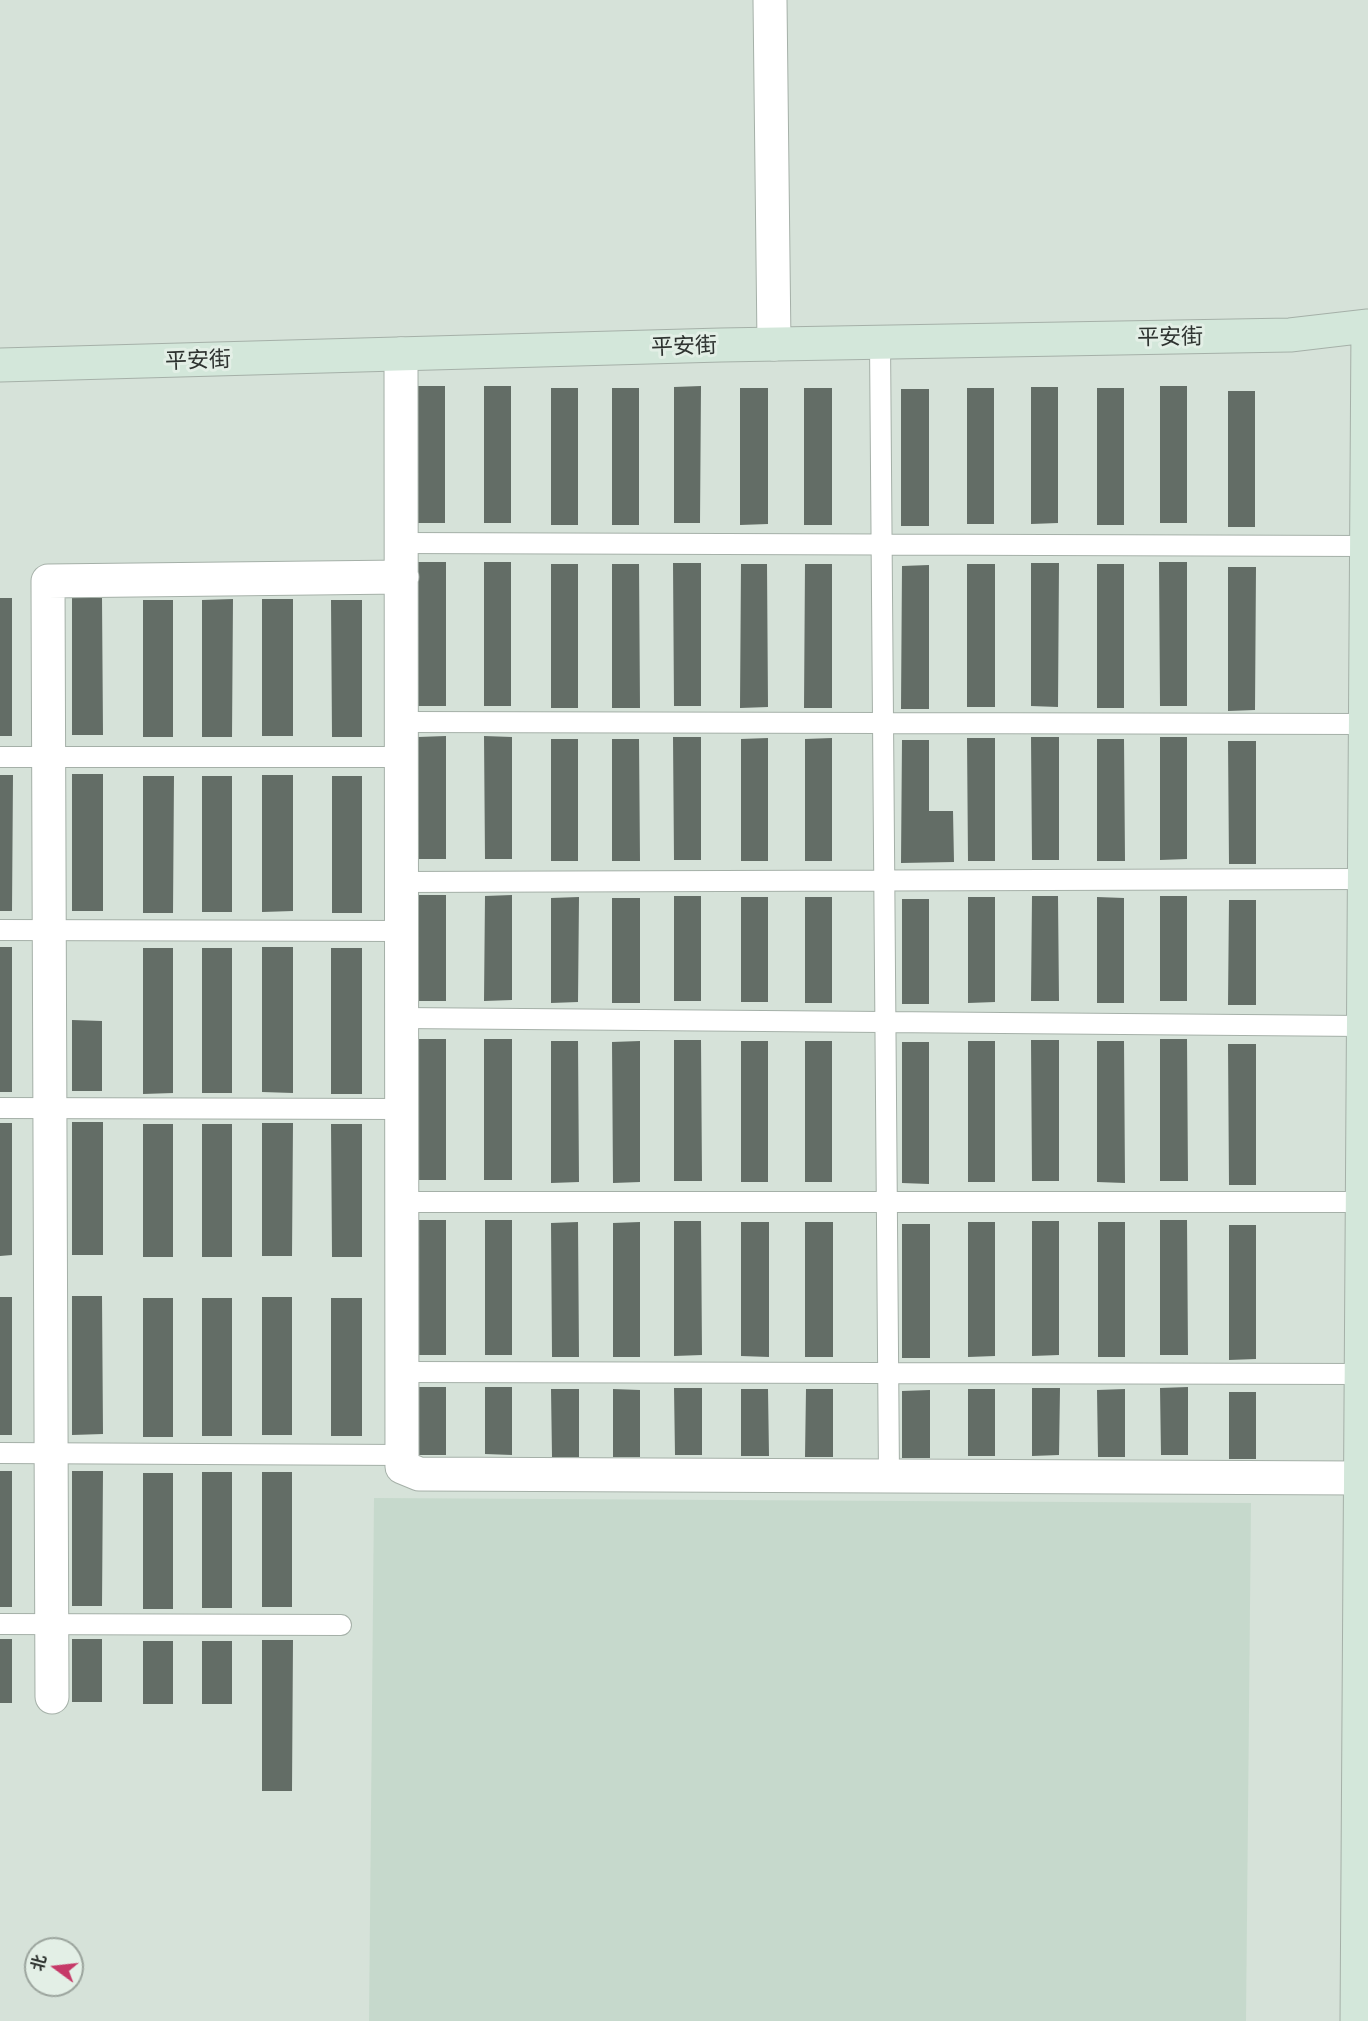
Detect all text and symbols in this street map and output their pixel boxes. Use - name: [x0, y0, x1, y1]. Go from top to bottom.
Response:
- street label: 平安街: [1137, 323, 1203, 351]
- street label: 平安街: [651, 332, 717, 360]
- street label: 平安街: [165, 346, 231, 374]
- north arrow: [24, 1937, 84, 1997]
- text: 北: [27, 1953, 49, 1973]

